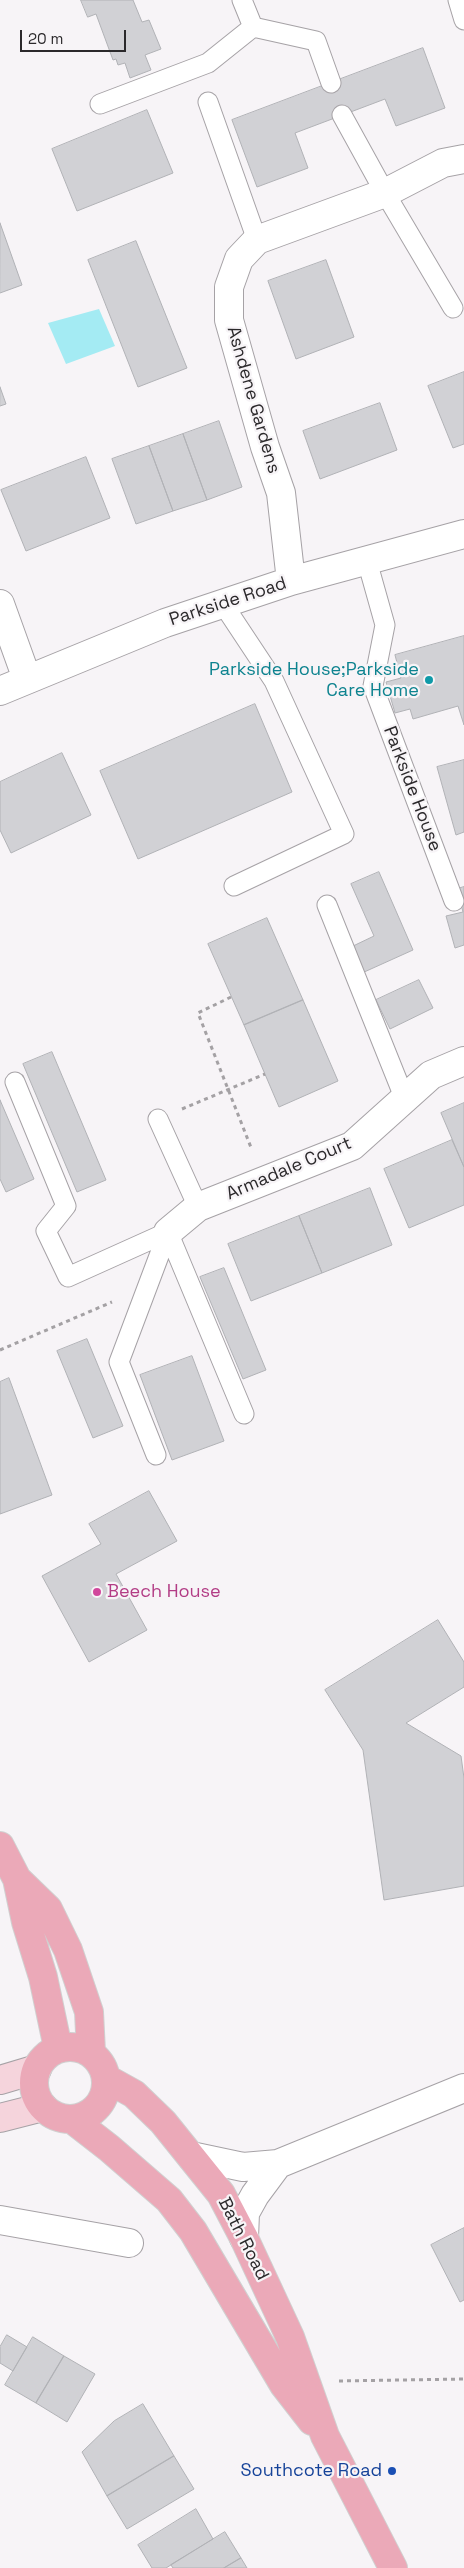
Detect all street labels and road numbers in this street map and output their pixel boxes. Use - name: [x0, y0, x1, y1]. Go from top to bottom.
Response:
- street label: Ashdene Gardens: [222, 324, 284, 476]
- street label: Parkside Road: [167, 573, 289, 631]
- street label: Parkside House: [378, 723, 446, 855]
- street label: Armadale Court: [223, 1133, 355, 1205]
- street label: Bath Road: [213, 2194, 273, 2284]

